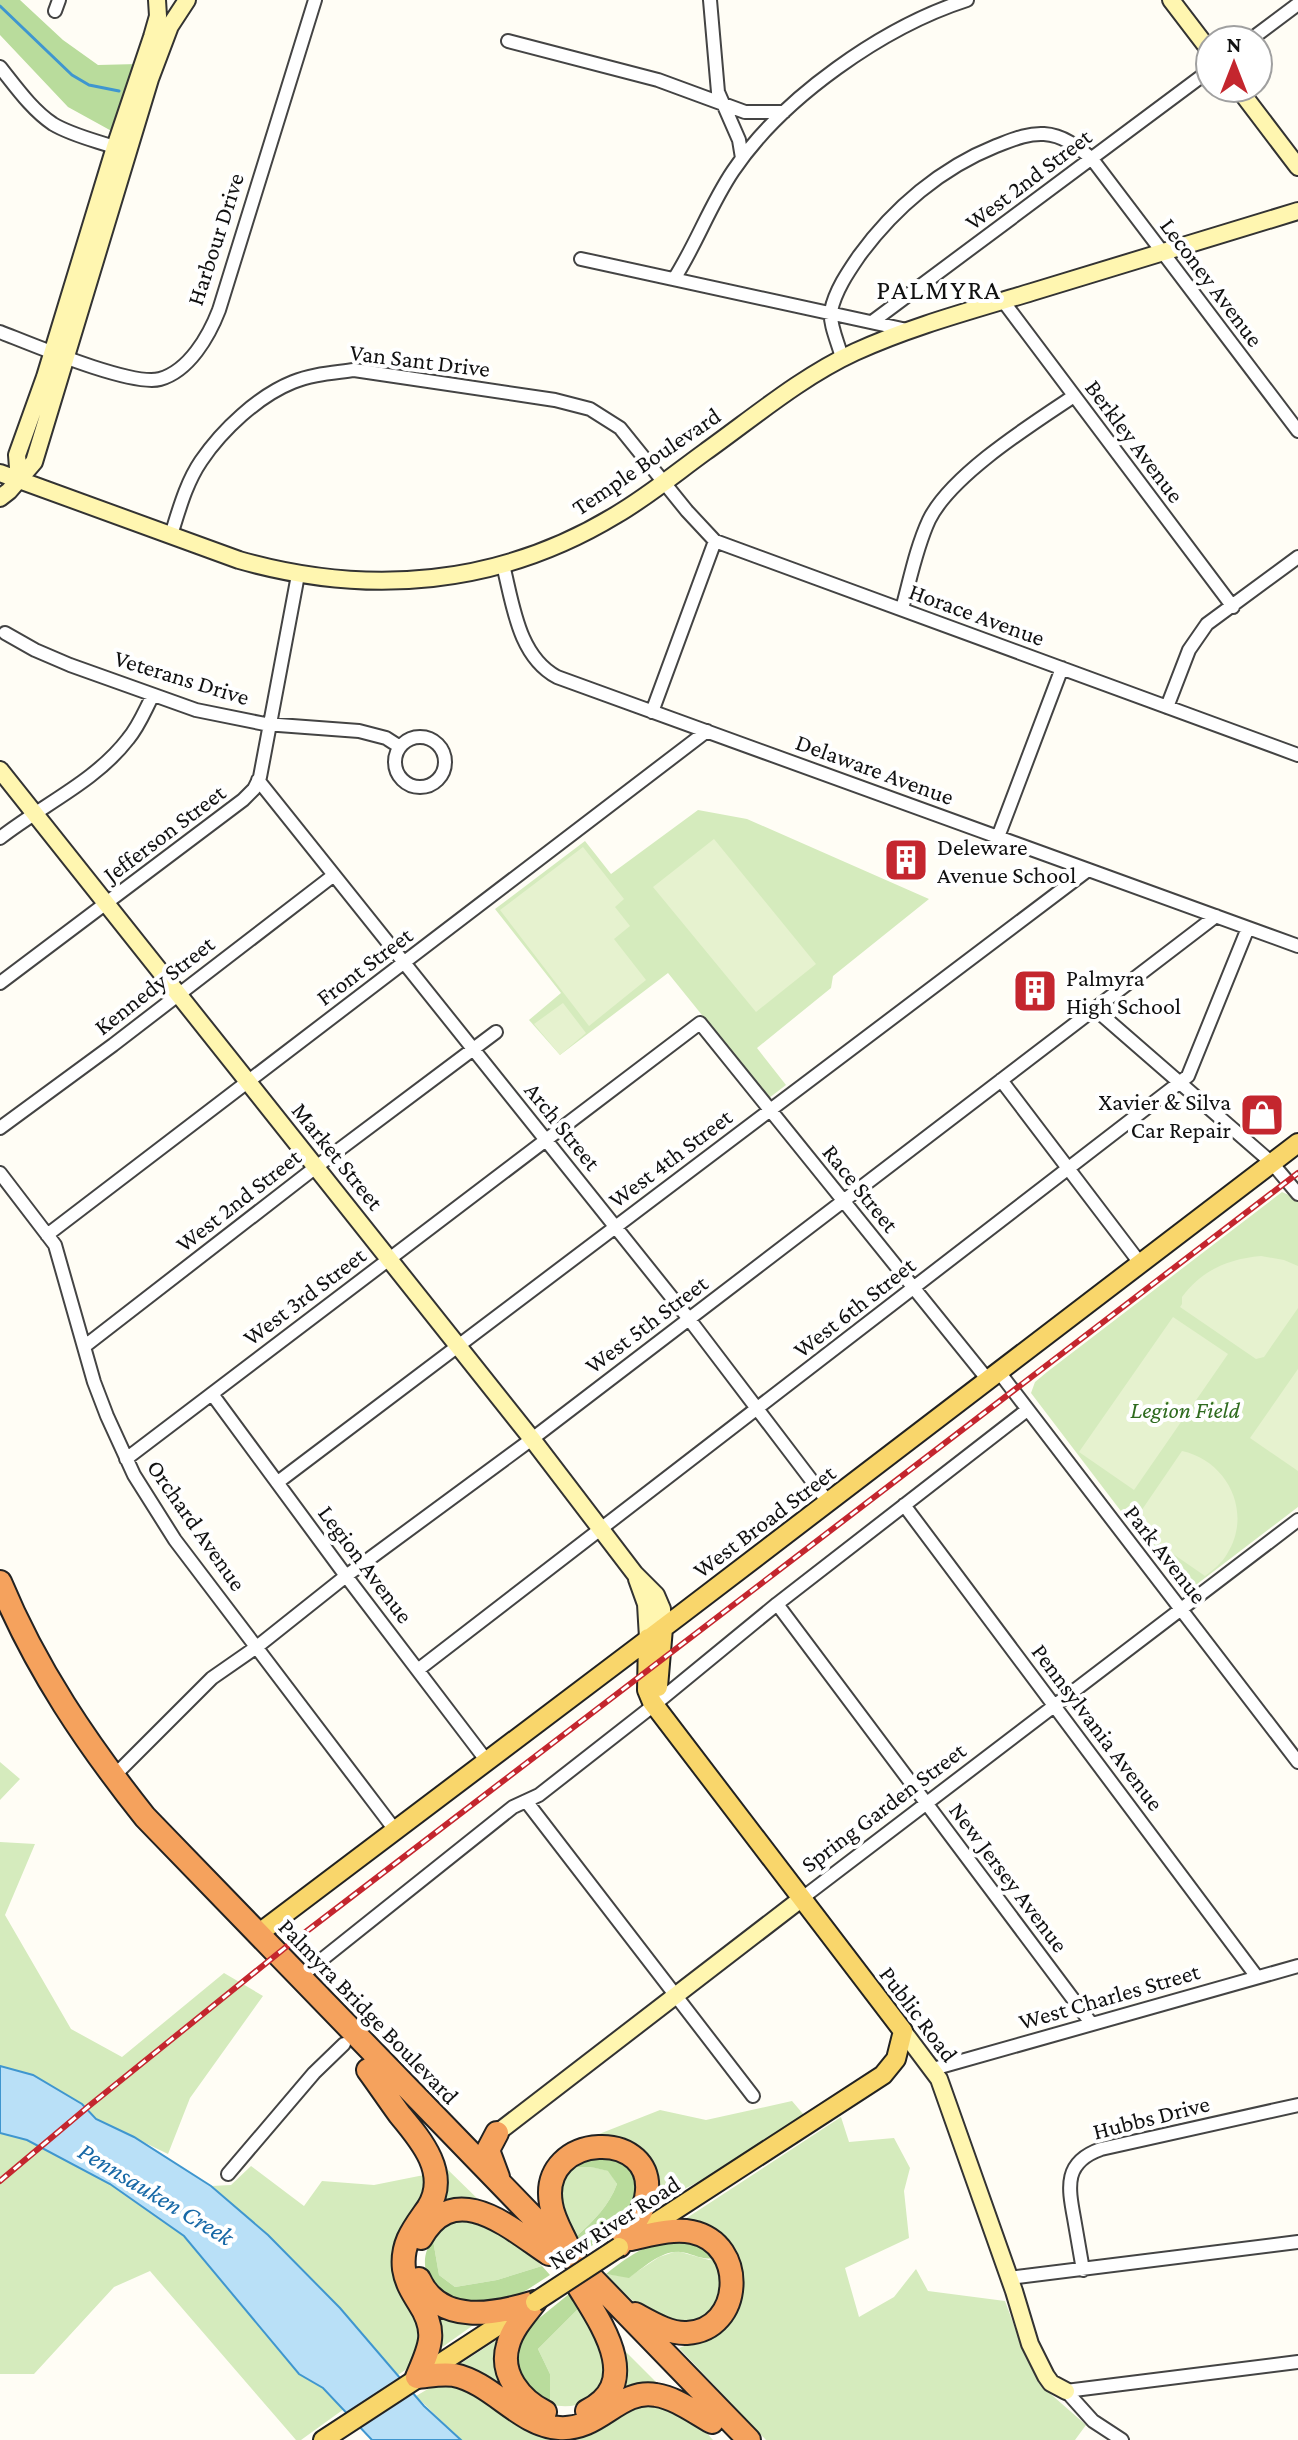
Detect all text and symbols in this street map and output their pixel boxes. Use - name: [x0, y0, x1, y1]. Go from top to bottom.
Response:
- north arrow: [1194, 24, 1274, 104]
- text: N: [1227, 32, 1242, 57]
- street label: West 2nd Street: [960, 122, 1097, 235]
- street label: Harbour Drive: [181, 169, 249, 309]
- street label: Leconey Avenue: [1155, 212, 1269, 352]
- district label: PALMYRA: [876, 274, 1002, 305]
- street label: Van Sant Drive: [348, 338, 492, 382]
- street label: Berkley Avenue: [1080, 374, 1190, 508]
- street label: Temple Boulevard: [567, 401, 726, 521]
- street label: Horace Avenue: [905, 577, 1049, 651]
- street label: Veterans Drive: [111, 644, 253, 710]
- street label: Delaware Avenue: [792, 728, 958, 810]
- street label: Jefferson Street: [96, 778, 231, 889]
- place label: Deleware Avenue School: [937, 833, 1076, 888]
- building icon: Deleware Avenue School: [882, 836, 930, 884]
- street label: Front Street: [311, 921, 418, 1011]
- street label: Kennedy Street: [89, 929, 220, 1040]
- place label: Palmyra High School: [1066, 964, 1181, 1019]
- building icon: Palmyra High School: [1011, 967, 1059, 1015]
- street label: Arch Street: [519, 1077, 607, 1176]
- place label: Xavier & Silva Car Repair: [1099, 1088, 1231, 1143]
- shop icon: Xavier & Silva Car Repair: [1238, 1091, 1286, 1139]
- street label: Market Street: [287, 1097, 390, 1216]
- street label: West 4th Street: [603, 1102, 738, 1213]
- street label: Race Street: [817, 1139, 905, 1238]
- street label: West 2nd Street: [170, 1142, 307, 1257]
- street label: West 3rd Street: [237, 1241, 371, 1351]
- street label: West 6th Street: [788, 1250, 921, 1363]
- street label: West 5th Street: [579, 1269, 713, 1379]
- park label: Legion Field: [1130, 1396, 1240, 1423]
- street label: Orchard Avenue: [142, 1454, 252, 1596]
- street label: West Broad Street: [688, 1458, 841, 1583]
- street label: Park Avenue: [1119, 1499, 1213, 1609]
- street label: Legion Avenue: [313, 1500, 419, 1628]
- street label: Pennsylvania Avenue: [1026, 1638, 1170, 1816]
- street label: Spring Garden Street: [796, 1736, 971, 1878]
- street label: New Jersey Avenue: [944, 1797, 1074, 1957]
- street label: Palmyra Bridge Boulevard: [273, 1913, 465, 2110]
- street label: West Charles Street: [1015, 1957, 1204, 2035]
- street label: Public Road: [874, 1961, 964, 2067]
- street label: Hubbs Drive: [1090, 2089, 1212, 2145]
- water label: Pennsauken Creek: [73, 2136, 240, 2253]
- street label: New River Road: [543, 2169, 685, 2274]

